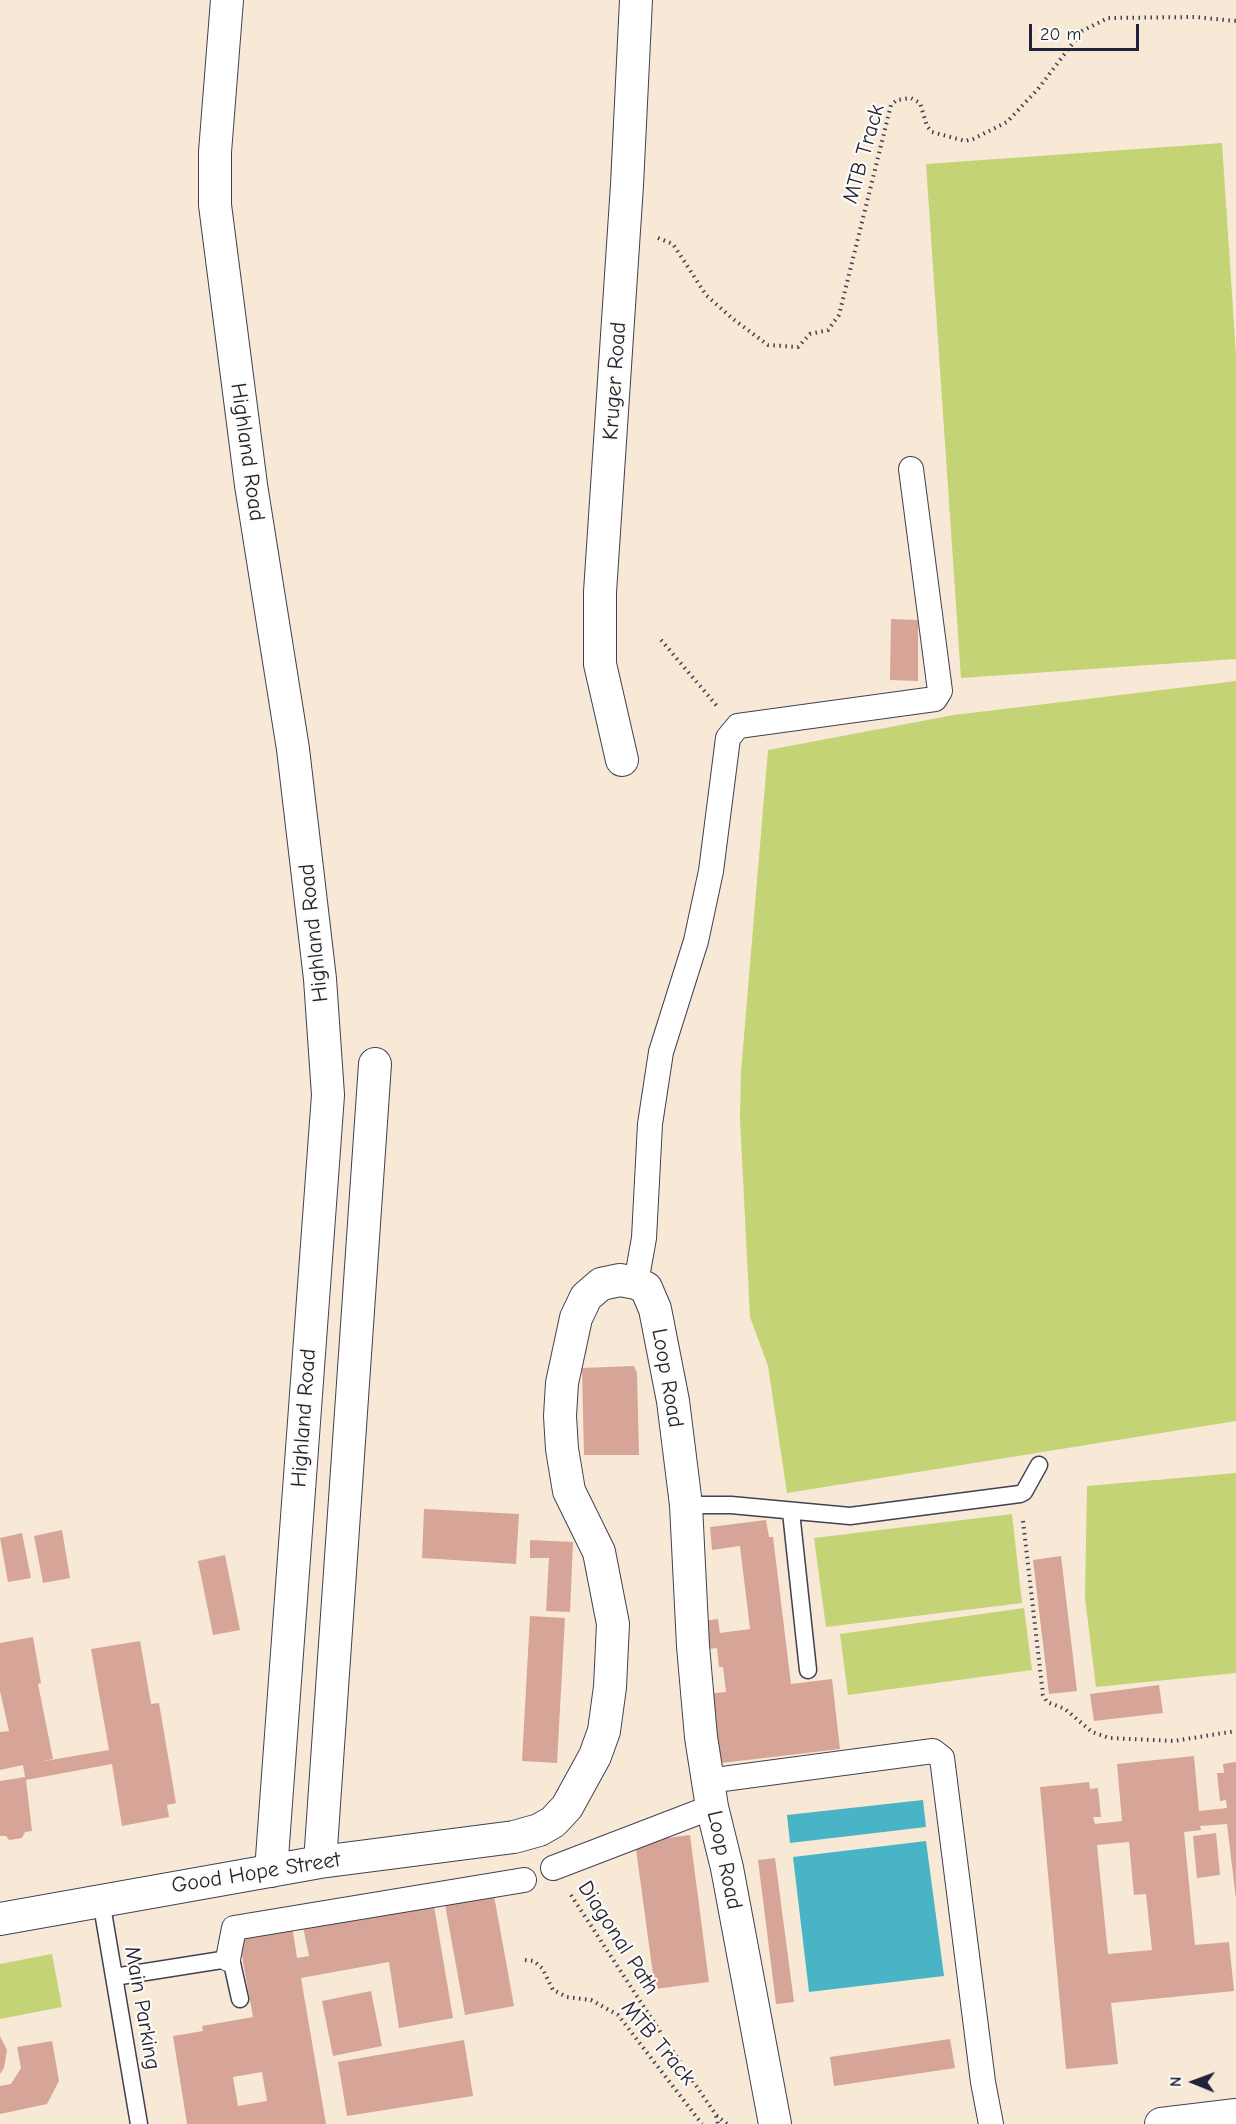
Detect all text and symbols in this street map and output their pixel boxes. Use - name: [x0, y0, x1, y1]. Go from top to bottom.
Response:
- scale bar: [1032, 12, 1142, 50]
- text: 20 m: [1040, 24, 1081, 45]
- street label: MTB Track: [837, 101, 891, 207]
- street label: Kruger Road: [598, 321, 632, 441]
- street label: Highland Road: [224, 381, 270, 523]
- street label: Highland Road: [294, 862, 334, 1004]
- street label: Loop Road: [645, 1326, 689, 1430]
- street label: Highland Road: [286, 1348, 322, 1488]
- street label: Loop Road: [701, 1808, 747, 1912]
- street label: Good Hope Street: [170, 1847, 342, 1899]
- street label: Diagonal Path: [572, 1876, 664, 2000]
- street label: Main Parking: [118, 1944, 166, 2072]
- street label: MTB Track: [615, 1995, 701, 2091]
- north arrow: [1164, 2052, 1224, 2112]
- text: N: [1167, 2076, 1185, 2087]

